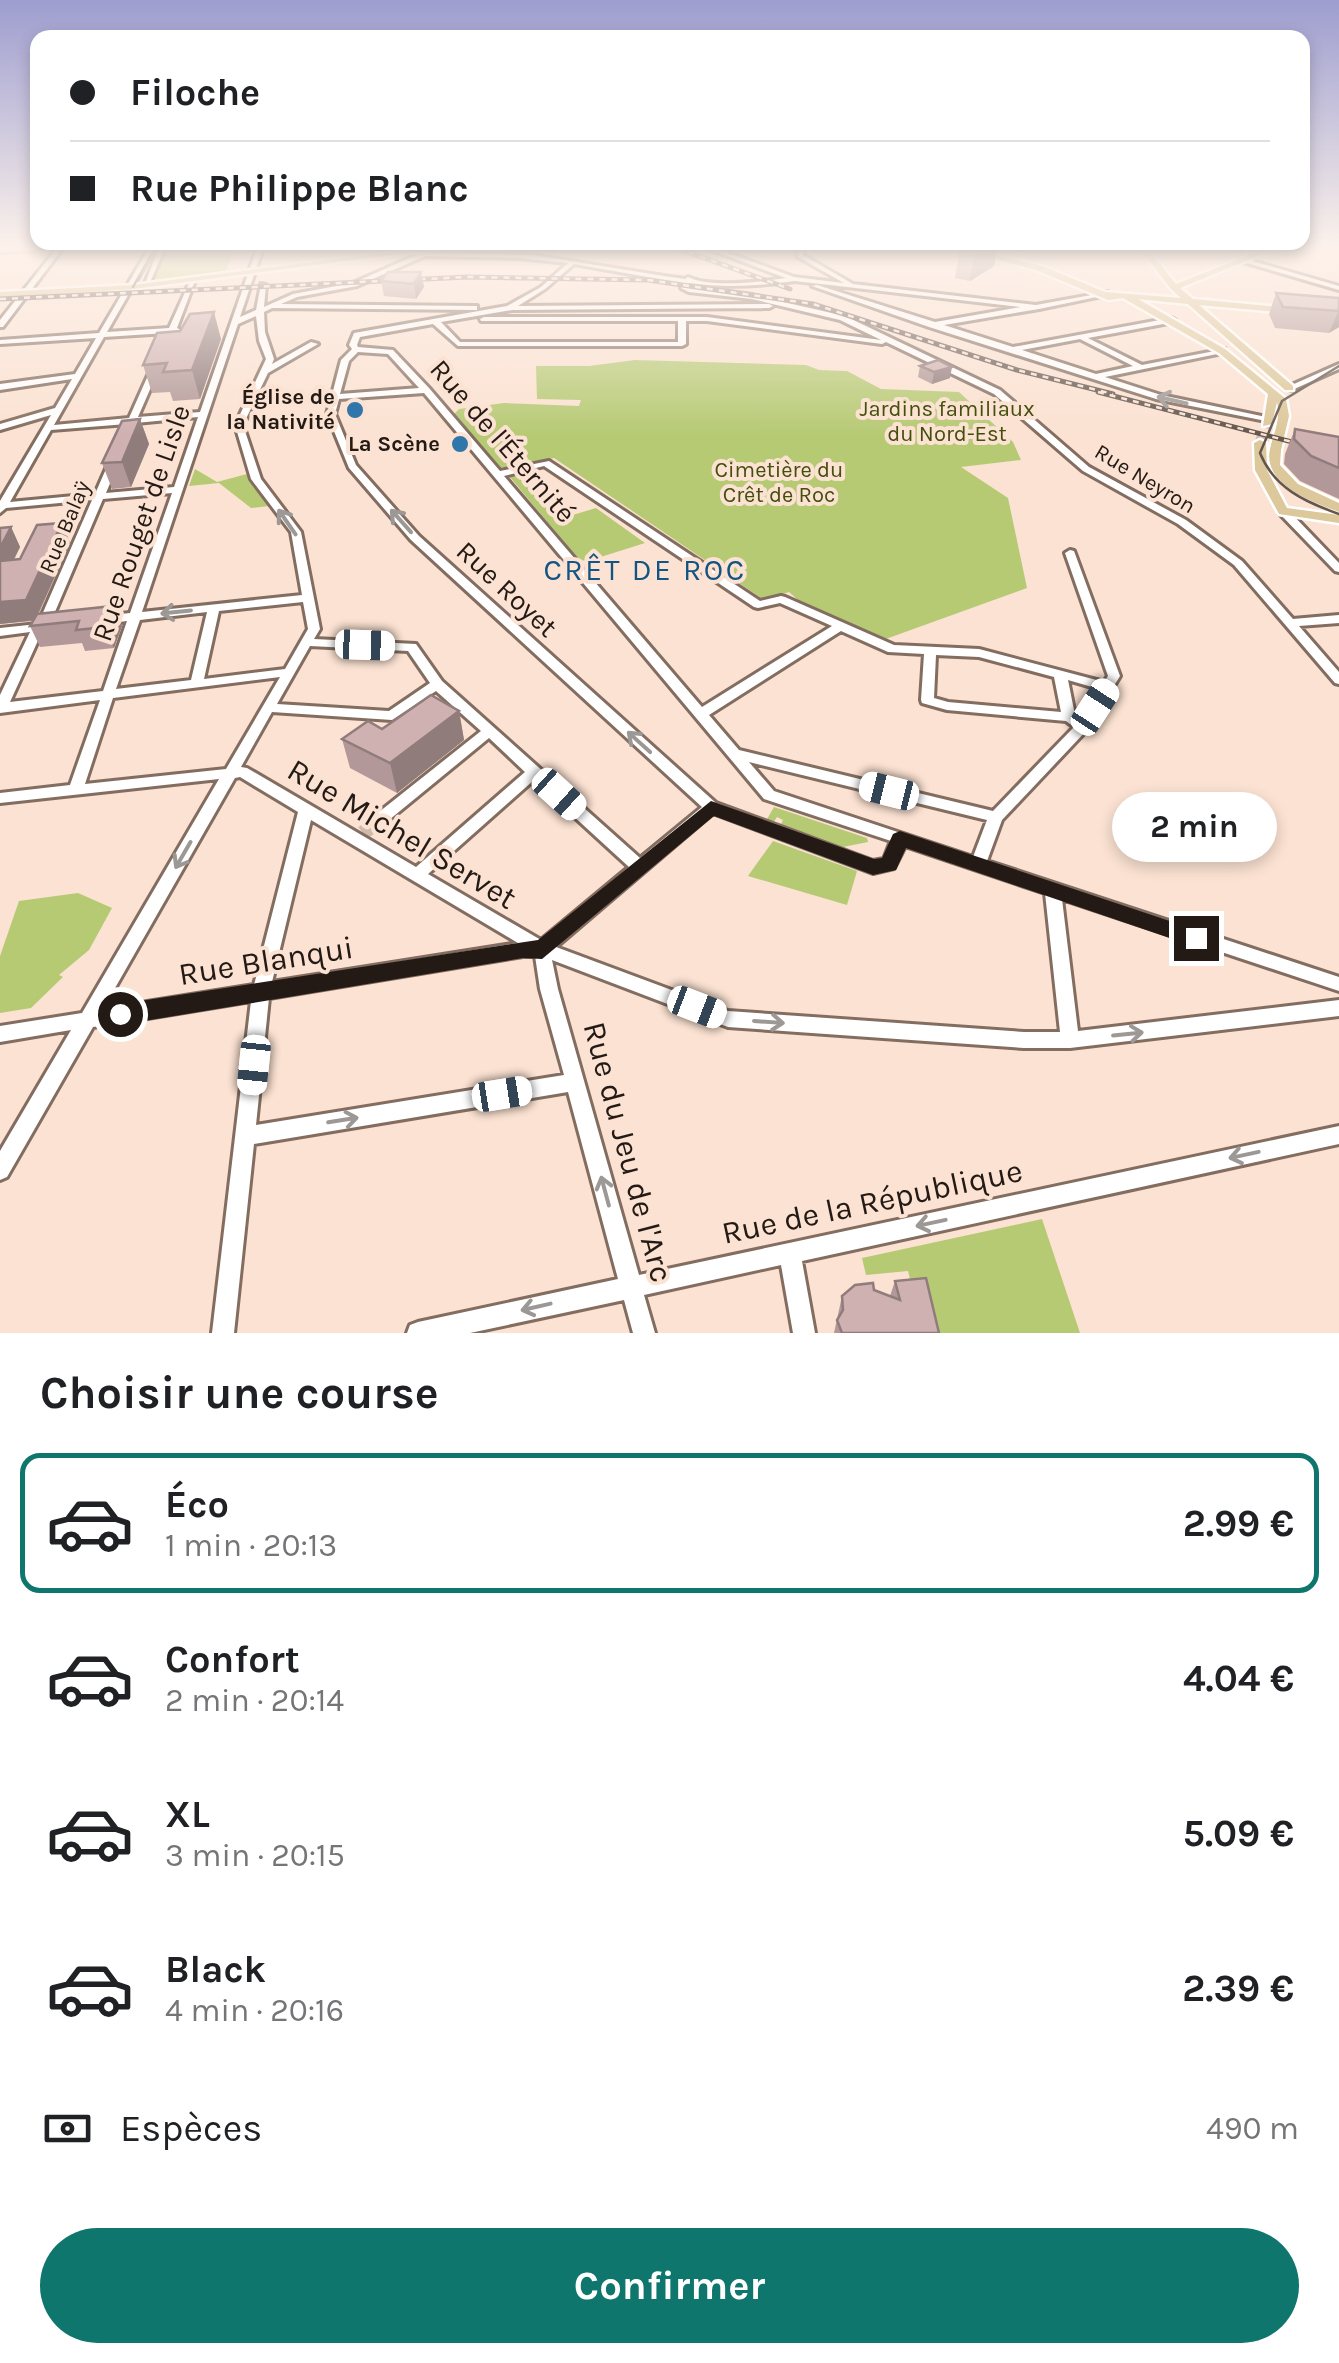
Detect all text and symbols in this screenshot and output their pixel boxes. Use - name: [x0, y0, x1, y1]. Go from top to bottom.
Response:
- text: Filoche: [130, 70, 260, 115]
- text: Rue Philippe Blanc: [130, 166, 469, 211]
- street label: Rue de l'Éternité: [423, 352, 584, 529]
- place label: Église de la Nativité: [226, 383, 335, 435]
- one-way arrow: [1157, 390, 1189, 408]
- park label: Jardins familiaux du Nord-Est: [860, 396, 1034, 447]
- marker: Église de la Nativité: [344, 399, 366, 421]
- street label: Rue Rouget de Lisle: [85, 400, 197, 646]
- place label: La Scène: [348, 431, 440, 457]
- marker: La Scène: [449, 433, 471, 455]
- street label: Rue Neyron: [1090, 439, 1200, 519]
- park label: Cimetière du Crêt de Roc: [715, 457, 843, 508]
- street label: Rue Balaÿ: [34, 477, 96, 577]
- one-way arrow: [277, 509, 298, 536]
- one-way arrow: [389, 509, 412, 534]
- street label: Rue Royet: [450, 534, 564, 644]
- district label: CRÊT DE ROC: [543, 552, 747, 588]
- one-way arrow: [161, 603, 193, 622]
- car: [334, 629, 396, 661]
- car: [1066, 674, 1124, 740]
- one-way arrow: [627, 731, 652, 754]
- street label: Rue Michel Servet: [281, 751, 523, 917]
- car: [527, 763, 591, 825]
- car: [856, 769, 922, 813]
- callout: 2 min: [1114, 793, 1278, 863]
- text: 2 min: [1150, 808, 1239, 845]
- one-way arrow: [172, 840, 192, 869]
- route end: [1174, 916, 1219, 961]
- street label: Rue Blanqui: [176, 929, 356, 993]
- car: [664, 982, 730, 1032]
- route start: [98, 992, 143, 1037]
- one-way arrow: [752, 1013, 784, 1032]
- street label: Rue du Jeu de l'Arc: [575, 1018, 681, 1286]
- one-way arrow: [1111, 1024, 1143, 1043]
- car: [236, 1034, 272, 1096]
- car: [470, 1074, 534, 1114]
- one-way arrow: [326, 1110, 359, 1129]
- one-way arrow: [1229, 1147, 1261, 1166]
- street label: Rue de la République: [718, 1152, 1026, 1252]
- one-way arrow: [595, 1176, 614, 1207]
- one-way arrow: [916, 1215, 948, 1234]
- one-way arrow: [521, 1298, 553, 1317]
- text: Choisir une course: [40, 1367, 439, 1419]
- icon: car: [45, 1478, 135, 1568]
- text: Éco: [165, 1482, 229, 1527]
- text: 2.99 €: [1183, 1501, 1294, 1546]
- text: 1 min · 20:13: [165, 1527, 337, 1564]
- icon: car: [45, 1633, 135, 1723]
- text: Confort: [165, 1637, 300, 1682]
- text: 4.04 €: [1183, 1656, 1294, 1701]
- text: 2 min · 20:14: [165, 1682, 344, 1719]
- icon: car: [45, 1788, 135, 1878]
- text: XL: [165, 1792, 210, 1837]
- text: 5.09 €: [1183, 1811, 1294, 1856]
- text: 3 min · 20:15: [165, 1837, 345, 1874]
- icon: car: [45, 1943, 135, 2033]
- text: Black: [165, 1947, 266, 1992]
- text: 2.39 €: [1182, 1966, 1294, 2011]
- text: 4 min · 20:16: [165, 1992, 344, 2029]
- icon: cash: [40, 2101, 95, 2156]
- text: Espèces: [120, 2106, 262, 2151]
- text: 490 m: [1206, 2110, 1299, 2147]
- button: Confirmer: [40, 2228, 1299, 2343]

